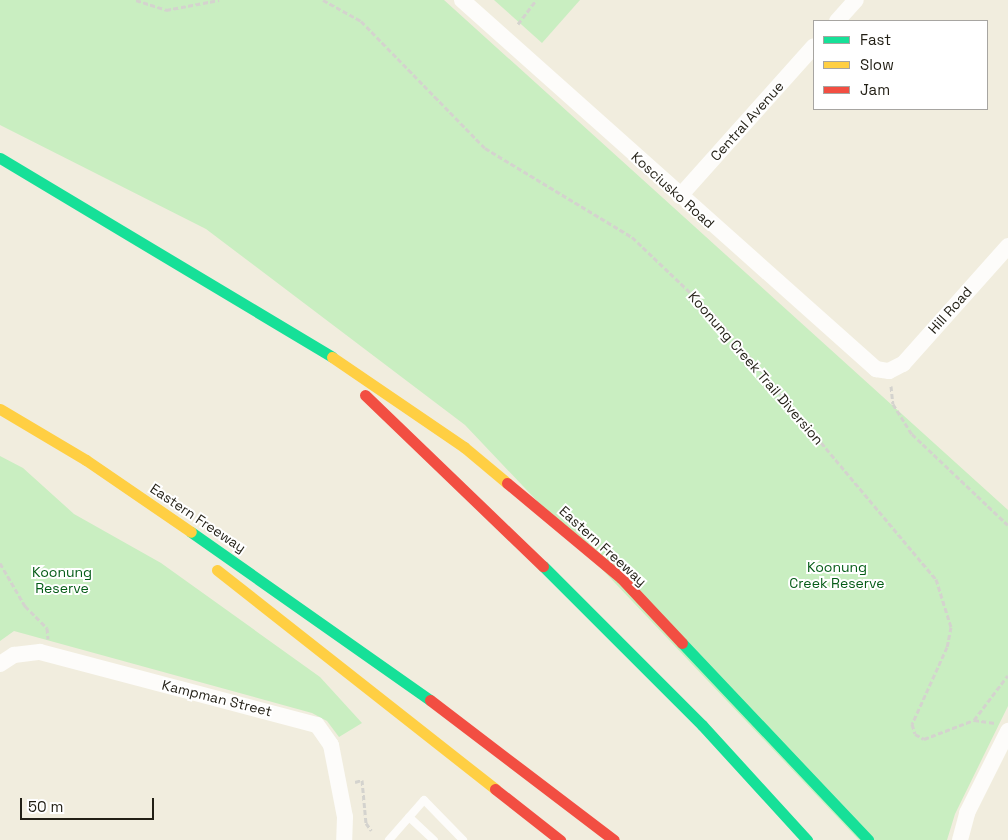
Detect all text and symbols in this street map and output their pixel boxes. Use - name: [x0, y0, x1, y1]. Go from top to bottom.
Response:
- legend: [813, 20, 988, 110]
- text: Fast: [860, 30, 891, 49]
- text: Slow: [860, 55, 894, 74]
- street label: Central Avenue: [707, 78, 787, 164]
- text: Jam: [860, 80, 890, 99]
- street label: Kosciusko Road: [628, 148, 718, 232]
- street label: Hill Road: [925, 283, 975, 337]
- street label: Koonung Creek Trail Diversion: [685, 288, 827, 448]
- street label: Eastern Freeway: [147, 480, 249, 556]
- street label: Eastern Freeway: [556, 502, 650, 590]
- park label: Koonung Creek Reserve: [789, 559, 885, 592]
- park label: Koonung Reserve: [32, 564, 92, 596]
- street label: Kampman Street: [160, 676, 274, 720]
- scale bar: [22, 788, 156, 820]
- text: 50 m: [28, 797, 63, 816]

